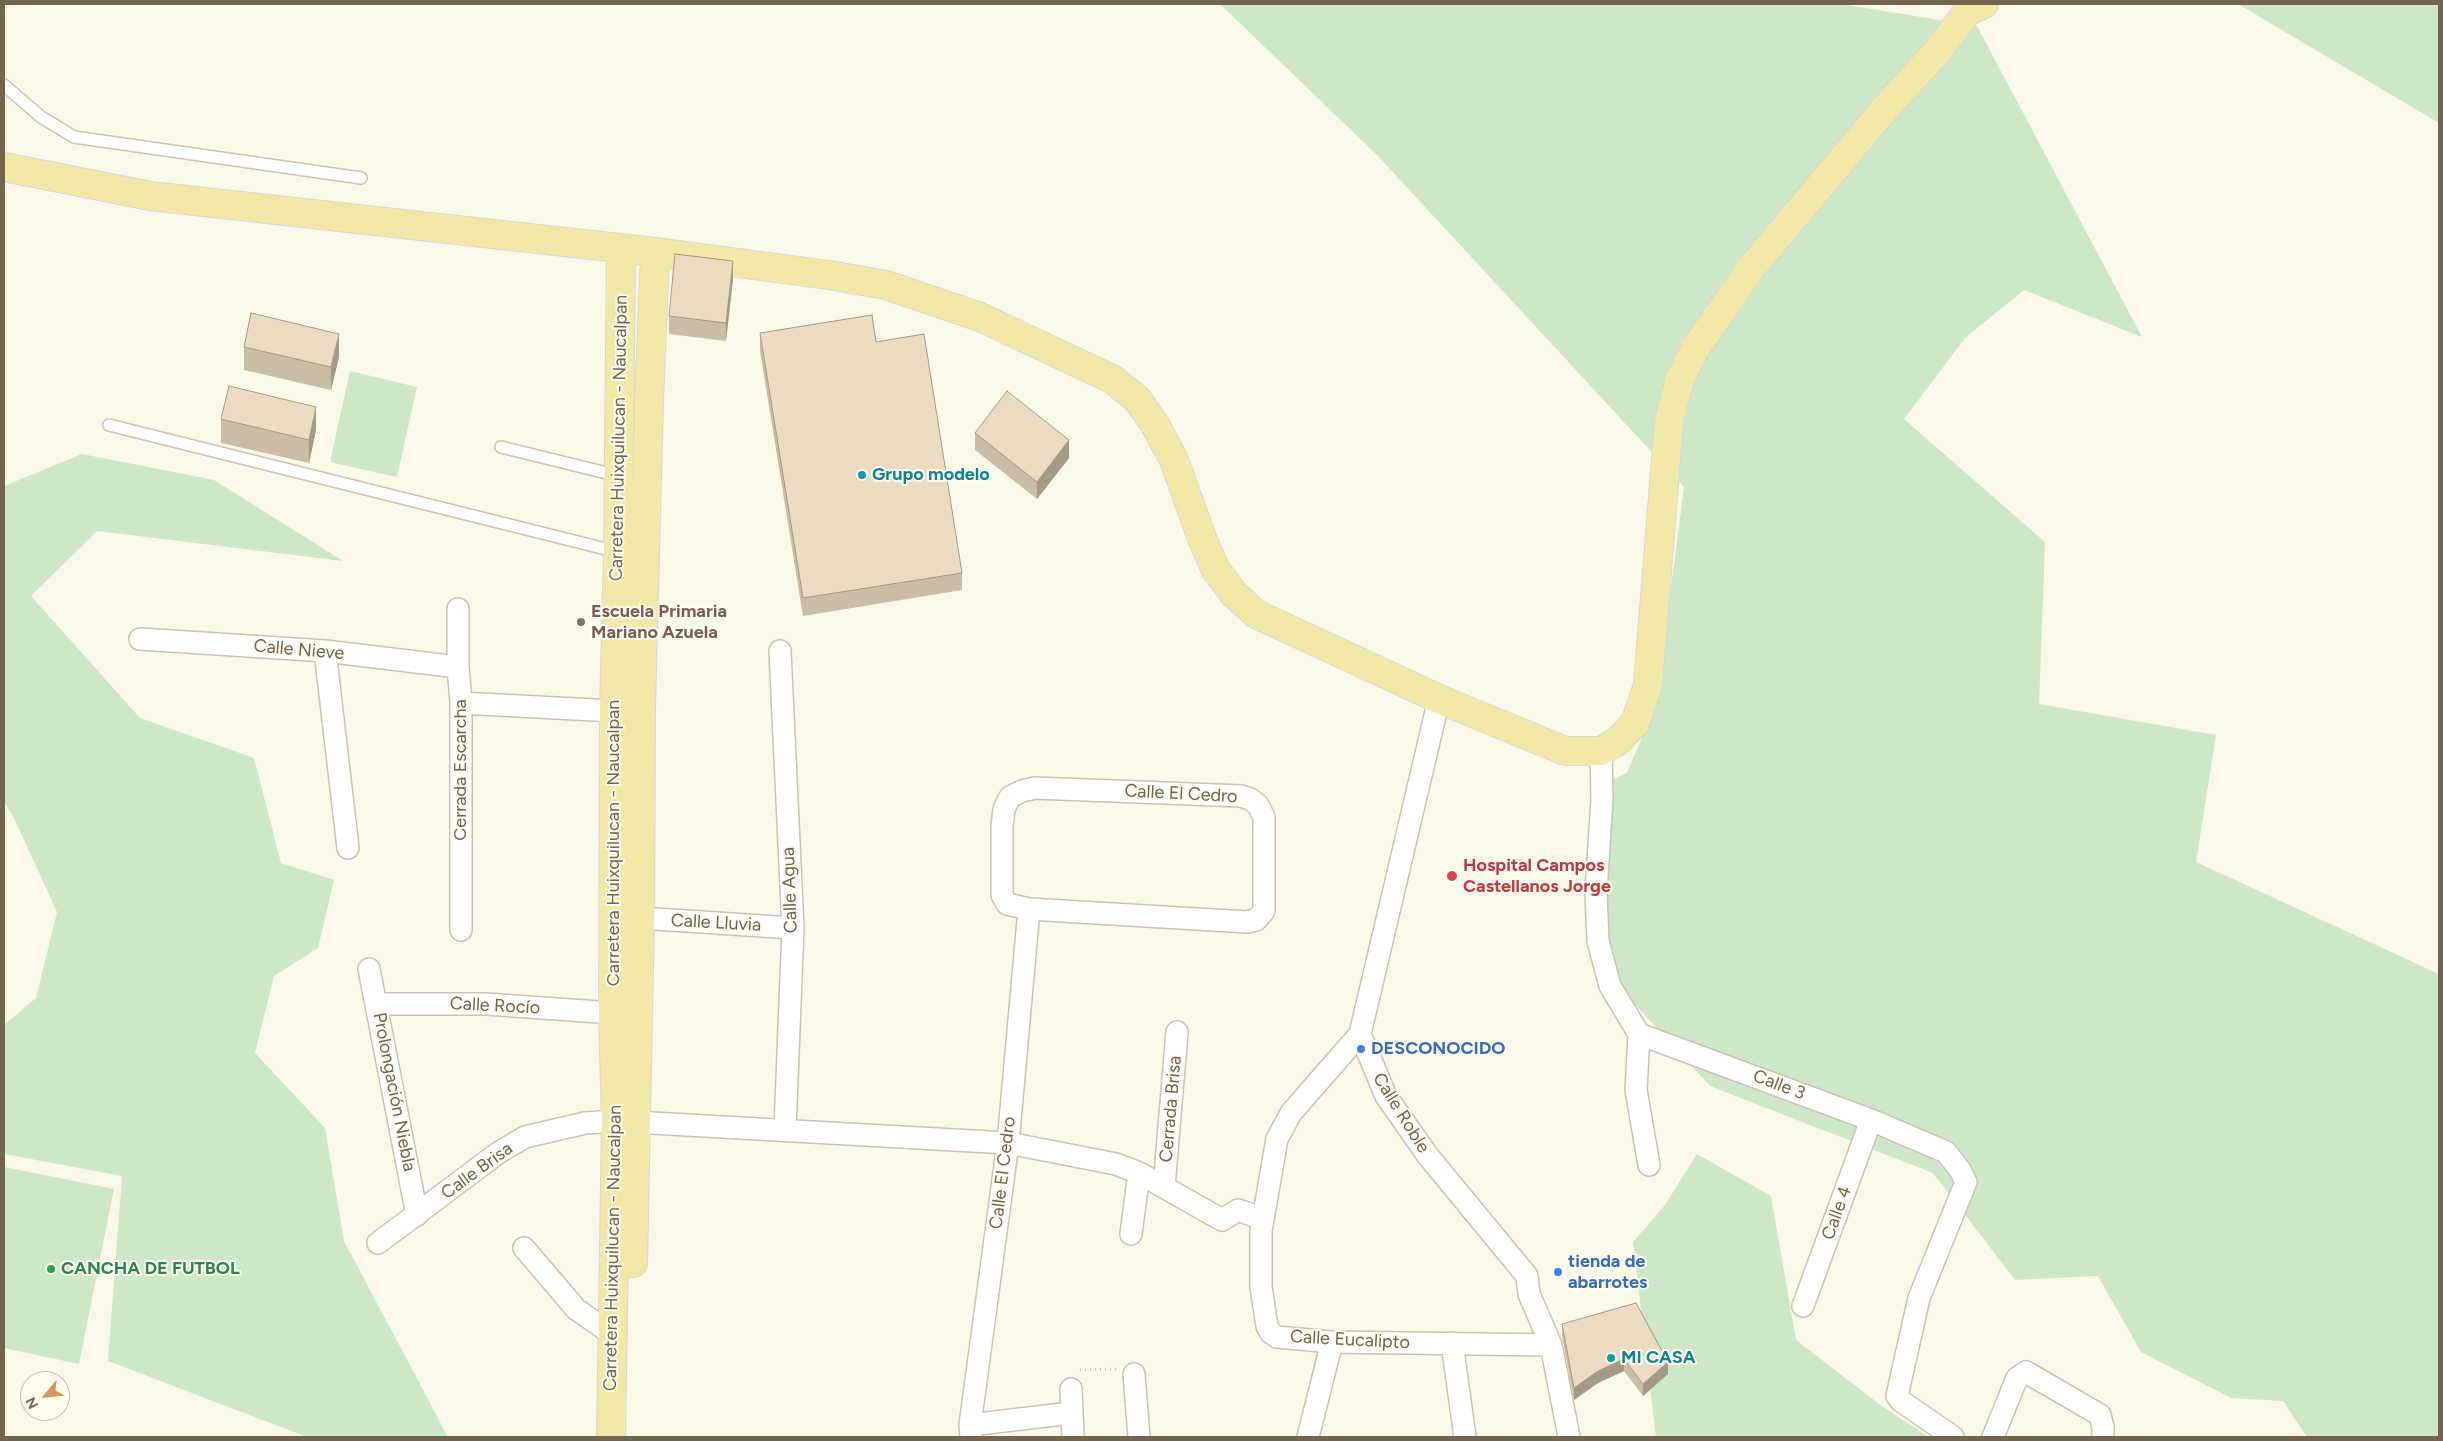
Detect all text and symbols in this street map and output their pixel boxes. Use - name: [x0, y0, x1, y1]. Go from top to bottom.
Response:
- street label: Carretera Huixquilucan - Naucalpan: [606, 295, 632, 581]
- place label: Grupo modelo: [872, 464, 990, 486]
- marker: Grupo modelo: [856, 469, 868, 481]
- place label: Escuela Primaria Mariano Azuela: [591, 601, 727, 644]
- marker: Escuela Primaria Mariano Azuela: [575, 616, 587, 628]
- street label: Calle Nieve: [253, 635, 345, 665]
- street label: Cerrada Escarcha: [450, 699, 472, 841]
- street label: Carretera Huixquilucan - Naucalpan: [603, 700, 625, 986]
- street label: Calle El Cedro: [1124, 780, 1238, 808]
- street label: Calle Agua: [778, 847, 802, 933]
- place label: Hospital Campos Castellanos Jorge: [1463, 855, 1611, 898]
- marker: Hospital Campos Castellanos Jorge: [1445, 869, 1459, 883]
- street label: Calle Lluvia: [670, 910, 762, 936]
- street label: Calle Rocío: [449, 993, 541, 1019]
- street label: Prolongación Niebla: [368, 1011, 420, 1173]
- place label: DESCONOCIDO: [1371, 1038, 1505, 1060]
- marker: DESCONOCIDO: [1355, 1043, 1367, 1055]
- street label: Cerrada Brisa: [1156, 1055, 1186, 1163]
- street label: Calle 3: [1750, 1065, 1808, 1105]
- street label: Calle Roble: [1368, 1069, 1434, 1157]
- street label: Carretera Huixquilucan - Naucalpan: [600, 1105, 626, 1391]
- street label: Calle El Cedro: [985, 1115, 1021, 1231]
- street label: Calle Brisa: [437, 1138, 517, 1204]
- street label: Calle 4: [1817, 1183, 1857, 1243]
- place label: tienda de abarrotes: [1568, 1251, 1647, 1294]
- place label: CANCHA DE FUTBOL: [61, 1258, 240, 1280]
- marker: CANCHA DE FUTBOL: [45, 1263, 57, 1275]
- marker: tienda de abarrotes: [1552, 1266, 1564, 1278]
- street label: Calle Eucalipto: [1290, 1326, 1410, 1354]
- place label: MI CASA: [1621, 1347, 1696, 1369]
- marker: MI CASA: [1605, 1352, 1617, 1364]
- north arrow: [20, 1371, 70, 1421]
- text: N: [22, 1394, 42, 1412]

